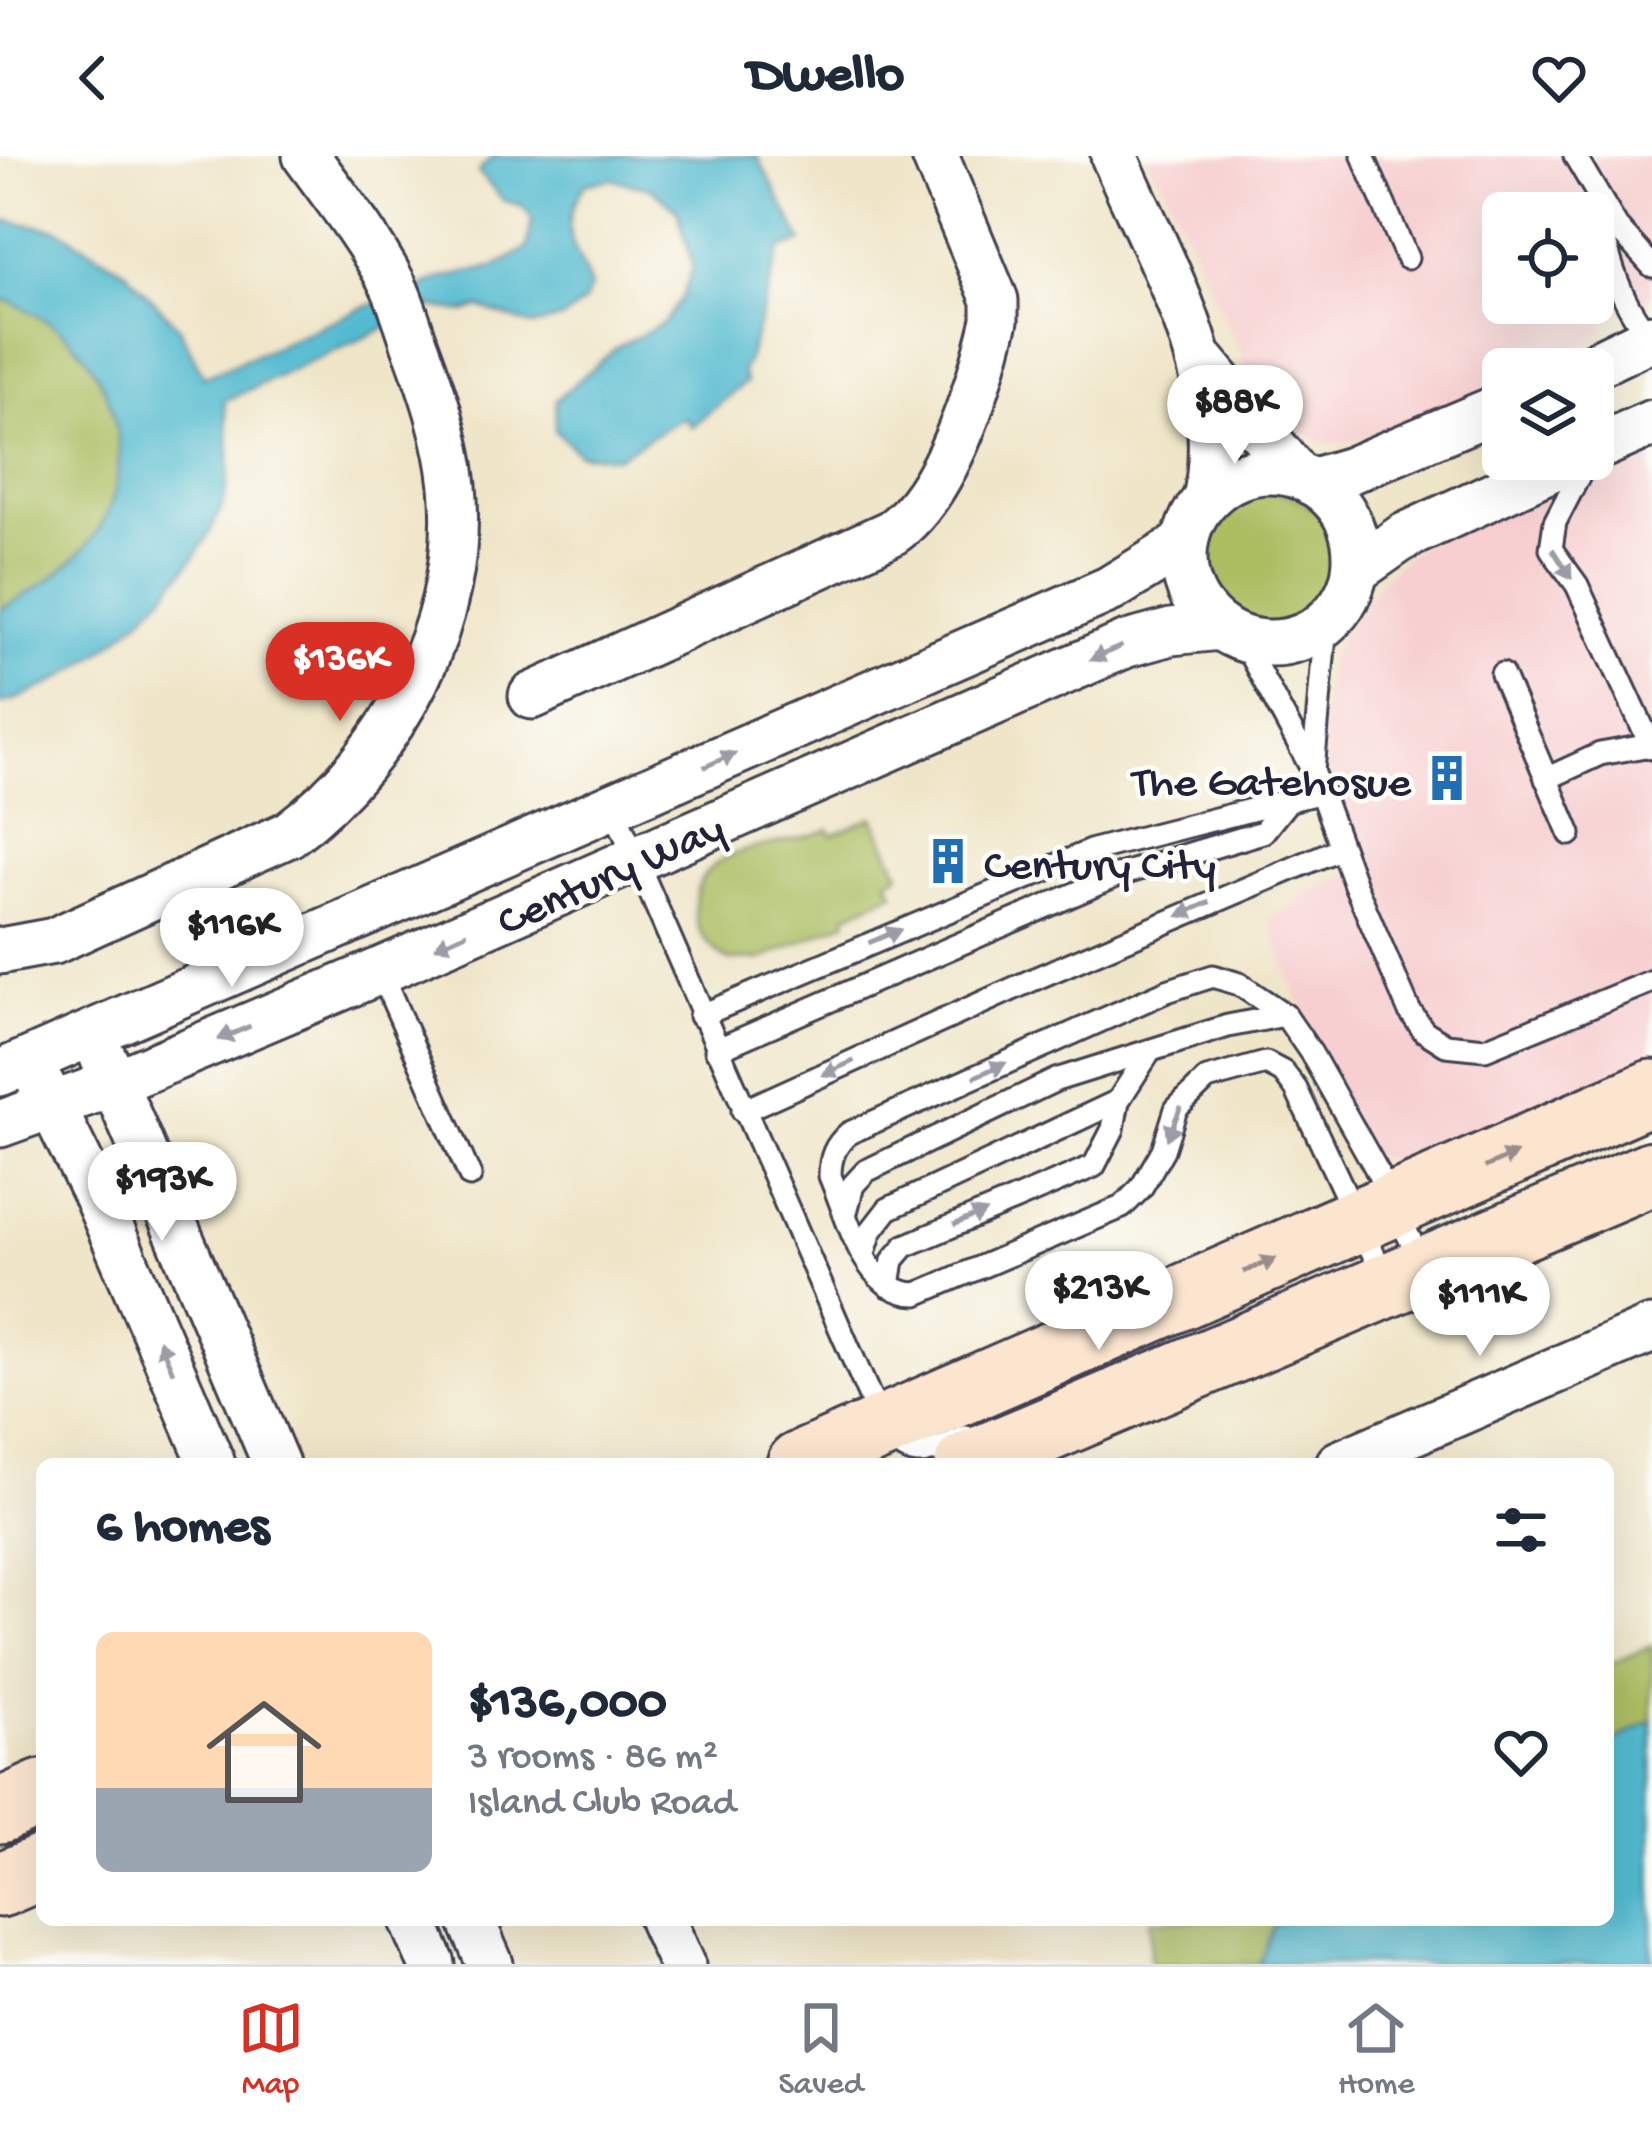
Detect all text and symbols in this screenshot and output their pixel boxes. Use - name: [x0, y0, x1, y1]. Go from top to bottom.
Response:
- icon: back: [60, 45, 126, 111]
- icon: heart: [1526, 45, 1592, 111]
- text: Dwello: [748, 46, 904, 110]
- map controls: [1482, 192, 1614, 480]
- button: locate: [1482, 192, 1614, 324]
- button: layers: [1482, 348, 1614, 480]
- pin: $88K: [1164, 365, 1306, 467]
- text: $88K: [1194, 381, 1276, 427]
- one-way arrow: [1551, 547, 1573, 580]
- pin: $136K: [256, 622, 424, 724]
- text: $136K: [293, 638, 387, 684]
- one-way arrow: [1089, 643, 1124, 663]
- one-way arrow: [703, 750, 738, 770]
- building icon: The Gatehosue: [1422, 753, 1472, 803]
- place label: The Gatehosue: [1129, 759, 1412, 812]
- street label: Century Way: [490, 804, 734, 951]
- building icon: Century City: [923, 836, 973, 886]
- place label: Century City: [984, 842, 1216, 895]
- pin: $116K: [148, 888, 316, 990]
- one-way arrow: [1176, 899, 1211, 919]
- text: $116K: [187, 904, 277, 950]
- one-way arrow: [868, 926, 903, 946]
- one-way arrow: [433, 931, 468, 951]
- one-way arrow: [216, 1024, 251, 1044]
- one-way arrow: [820, 1058, 855, 1078]
- one-way arrow: [973, 1060, 1008, 1080]
- one-way arrow: [1164, 1105, 1183, 1141]
- pin: $193K: [78, 1142, 246, 1244]
- one-way arrow: [1484, 1149, 1519, 1169]
- text: $193K: [115, 1158, 209, 1204]
- one-way arrow: [953, 1208, 989, 1227]
- pin: $213K: [1015, 1251, 1183, 1353]
- one-way arrow: [1243, 1254, 1278, 1274]
- pin: $111K: [1396, 1257, 1564, 1359]
- text: $213K: [1052, 1267, 1146, 1313]
- text: $111K: [1437, 1273, 1523, 1319]
- one-way arrow: [156, 1338, 176, 1373]
- icon: filters: [1488, 1497, 1554, 1563]
- text: 6 homes: [96, 1500, 269, 1560]
- text: $136,000: [468, 1676, 667, 1736]
- icon: home: [192, 1680, 336, 1824]
- icon: heart: [1488, 1719, 1554, 1785]
- text: 3 rooms · 86 m²: [468, 1736, 718, 1782]
- text: Island Club Road: [468, 1782, 736, 1828]
- tab: Map: [238, 1995, 304, 2105]
- tab: Saved: [779, 1995, 863, 2105]
- tab: Home: [1338, 1995, 1414, 2105]

